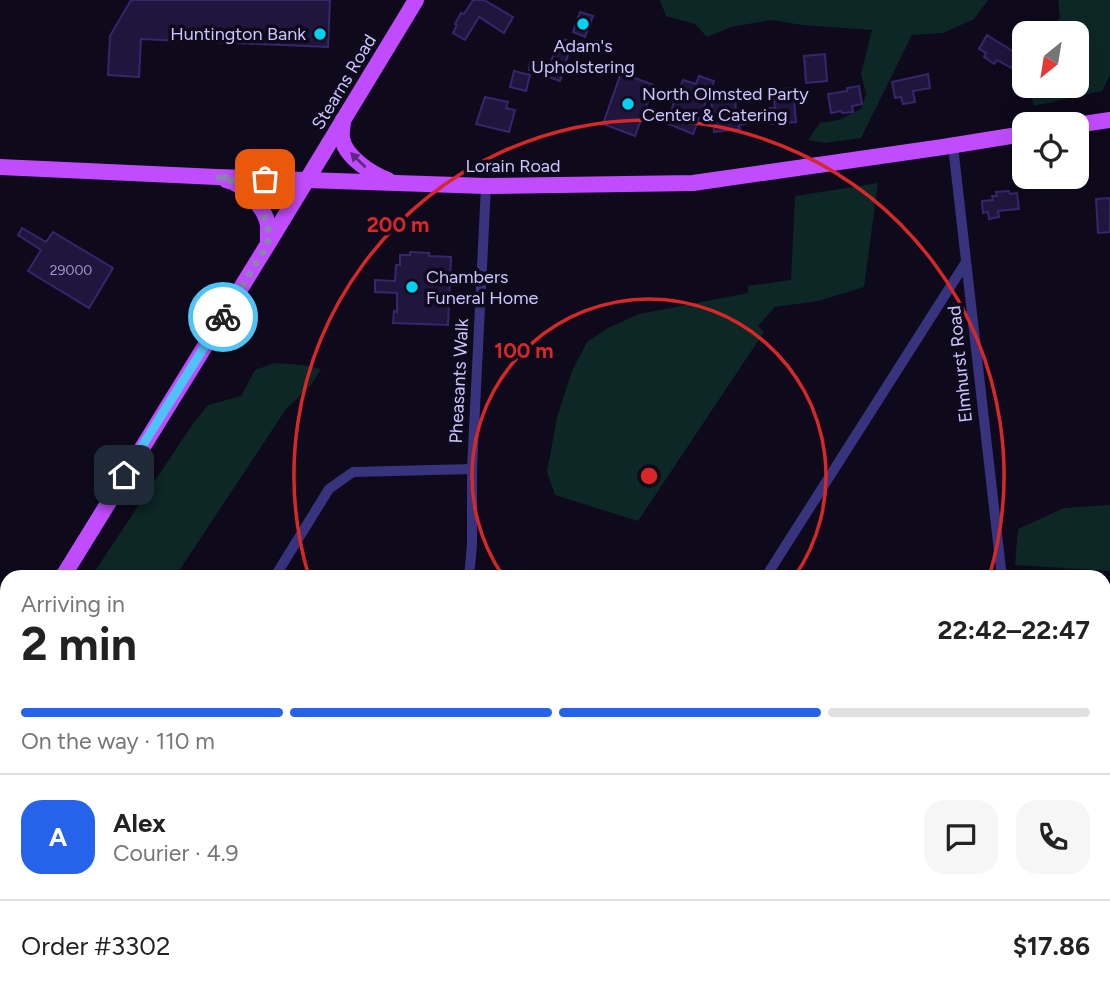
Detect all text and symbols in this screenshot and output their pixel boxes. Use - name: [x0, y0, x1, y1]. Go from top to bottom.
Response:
- marker: Adam's Upholstering: [575, 16, 591, 32]
- north arrow: [1012, 21, 1088, 98]
- map controls: [1012, 21, 1089, 189]
- place label: Huntington Bank: [170, 23, 306, 45]
- marker: Huntington Bank: [312, 26, 328, 42]
- street label: Stearns Road: [307, 30, 381, 134]
- place label: Adam's Upholstering: [531, 35, 635, 78]
- place label: North Olmsted Party Center & Catering: [642, 83, 809, 126]
- marker: North Olmsted Party Center & Catering: [620, 96, 636, 112]
- button: locate: [1012, 112, 1089, 189]
- pin: [235, 149, 295, 209]
- one-way arrow: [350, 153, 367, 169]
- street label: Lorain Road: [465, 155, 561, 177]
- icon: bag: [246, 160, 284, 198]
- text: 200 m: [367, 212, 429, 237]
- house number: 29000: [50, 262, 92, 279]
- place label: Chambers Funeral Home: [426, 266, 538, 309]
- marker: Chambers Funeral Home: [404, 279, 420, 295]
- courier: [188, 282, 258, 352]
- icon: bike: [204, 298, 242, 336]
- street label: Elmhurst Road: [943, 305, 977, 423]
- street label: Pheasants Walk: [445, 318, 473, 444]
- text: 100 m: [494, 338, 554, 363]
- pin: [94, 445, 154, 505]
- icon: home: [105, 456, 143, 494]
- centre of rings: [637, 464, 661, 488]
- text: Arriving in: [21, 590, 125, 618]
- text: 22:42–22:47: [937, 614, 1090, 646]
- text: 2 min: [21, 616, 137, 672]
- text: On the way · 110 m: [21, 727, 215, 755]
- button: chat: [924, 800, 998, 874]
- button: phone: [1016, 800, 1090, 874]
- text: Alex: [113, 807, 166, 839]
- text: A: [49, 821, 67, 853]
- text: Courier · 4.9: [113, 839, 239, 867]
- text: Order #3302: [21, 930, 170, 962]
- text: $17.86: [1013, 930, 1090, 962]

